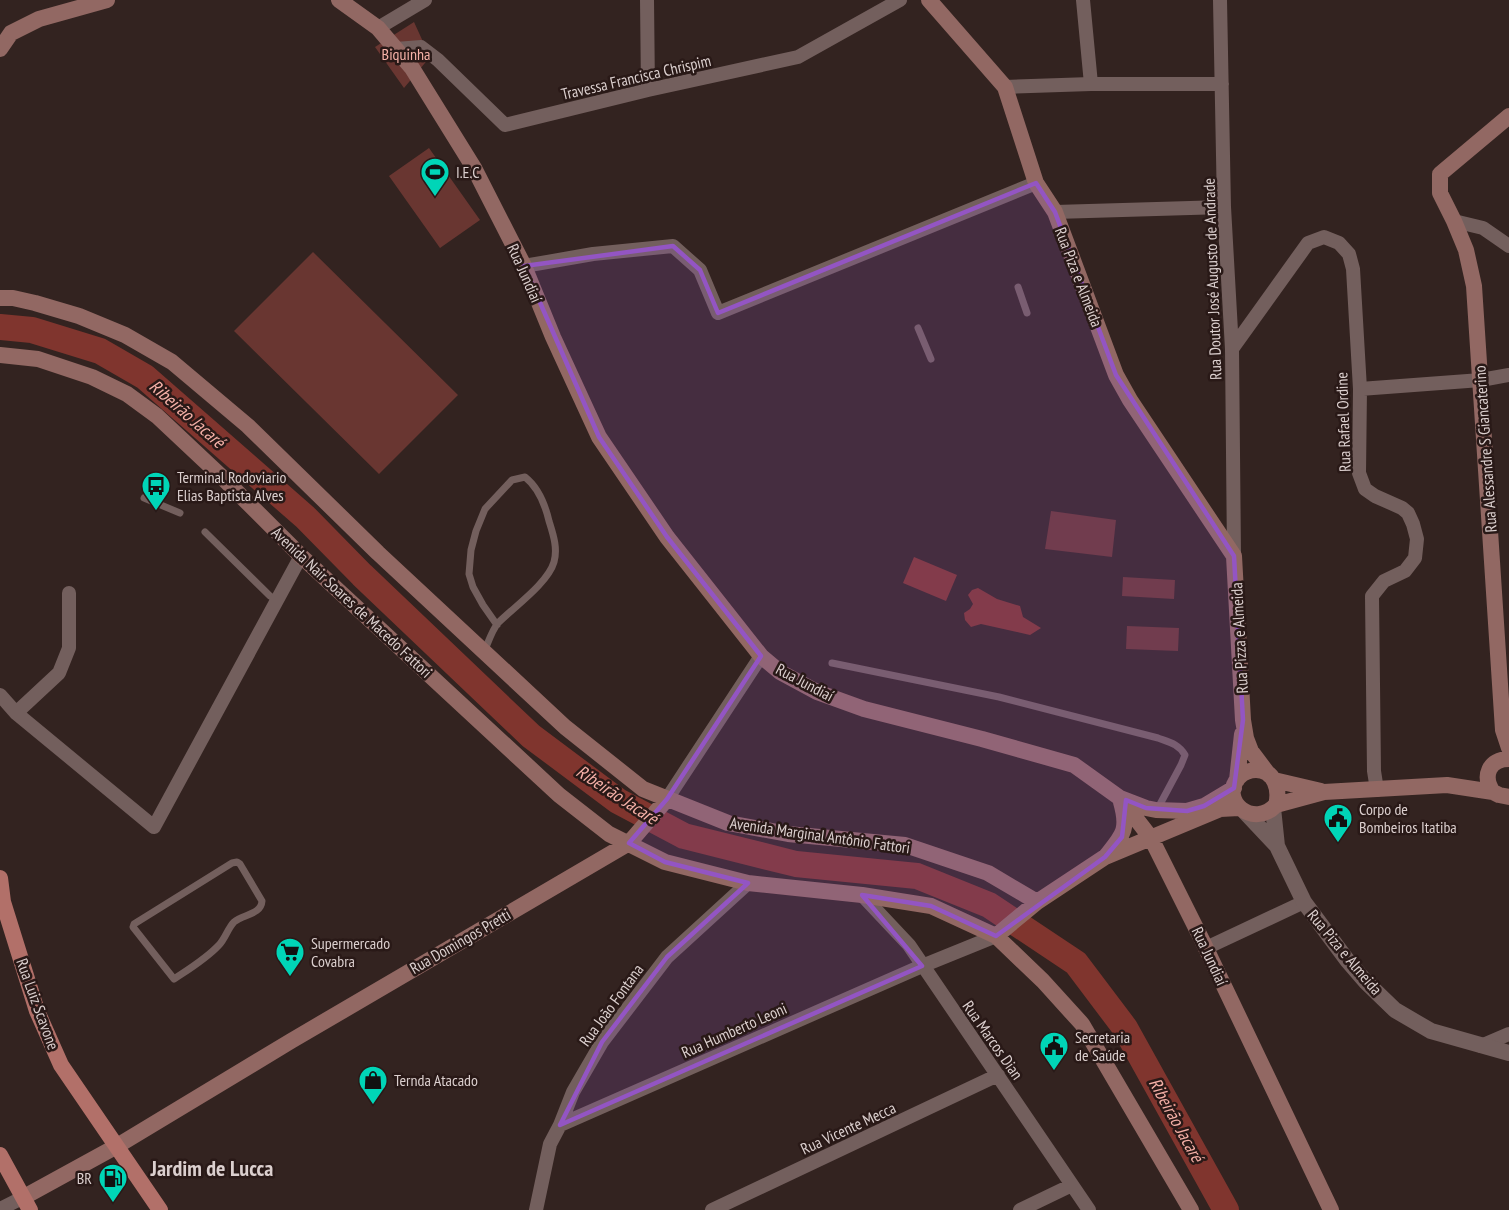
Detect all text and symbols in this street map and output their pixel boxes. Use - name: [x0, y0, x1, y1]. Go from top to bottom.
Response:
- park label: Biquinha: [382, 44, 430, 64]
- street label: Travessa Francisca Chrispim: [559, 50, 713, 104]
- sports icon: I.E.C: [419, 156, 451, 198]
- place label: I.E.C: [456, 162, 480, 182]
- street label: Rua Doutor José Augusto de Andrade: [1198, 178, 1226, 380]
- street label: Rua Piza e Almeida: [1051, 224, 1107, 330]
- street label: Rua Jundiaí: [503, 240, 547, 306]
- street label: Rua Alessandre S Giancaterino: [1469, 365, 1501, 533]
- street label: Rua Rafael Ordine: [1331, 372, 1355, 472]
- water label: Ribeirão Jacaré: [145, 374, 231, 454]
- place label: Terminal Rodoviario Elias Baptista Alves: [177, 467, 287, 505]
- bus stop icon: Terminal Rodoviario Elias Baptista Alves: [140, 470, 172, 512]
- street label: Avenida Nair Soares de Macedo Fattori: [267, 522, 437, 682]
- street label: Rua Pizza e Almeida: [1226, 582, 1252, 694]
- street label: Rua Jundiaí: [773, 658, 838, 706]
- water label: Ribeirão Jacaré: [572, 760, 664, 830]
- place label: Corpo de Bombeiros Itatiba: [1359, 799, 1457, 837]
- public building icon: Corpo de Bombeiros Itatiba: [1322, 802, 1354, 844]
- street label: Avenida Marginal Antônio Fattori: [729, 812, 911, 858]
- street label: Rua Domingos Pretti: [406, 904, 514, 978]
- street label: Rua Piza e Almeida: [1303, 905, 1387, 999]
- street label: Rua Jundiaí: [1188, 923, 1232, 989]
- place label: Supermercado Covabra: [311, 933, 390, 971]
- supermarket icon: Supermercado Covabra: [274, 936, 306, 978]
- street label: Rua Luiz Scavone: [12, 956, 64, 1052]
- street label: Rua João Fontana: [575, 960, 647, 1050]
- street label: Rua Marcos Dian: [958, 997, 1028, 1083]
- street label: Rua Humberto Leoni: [678, 998, 790, 1062]
- place label: Secretaria de Saúde: [1075, 1027, 1130, 1065]
- public building icon: Secretaria de Saúde: [1038, 1030, 1070, 1072]
- shop icon: Ternda Atacado: [357, 1064, 389, 1106]
- place label: Ternda Atacado: [394, 1070, 478, 1090]
- water label: Ribeirão Jacaré: [1144, 1074, 1210, 1167]
- street label: Rua Vicente Mecca: [797, 1097, 899, 1159]
- district label: Jardim de Lucca: [150, 1154, 273, 1182]
- fuel station icon: BR: [97, 1162, 129, 1204]
- place label: BR: [77, 1168, 92, 1188]

